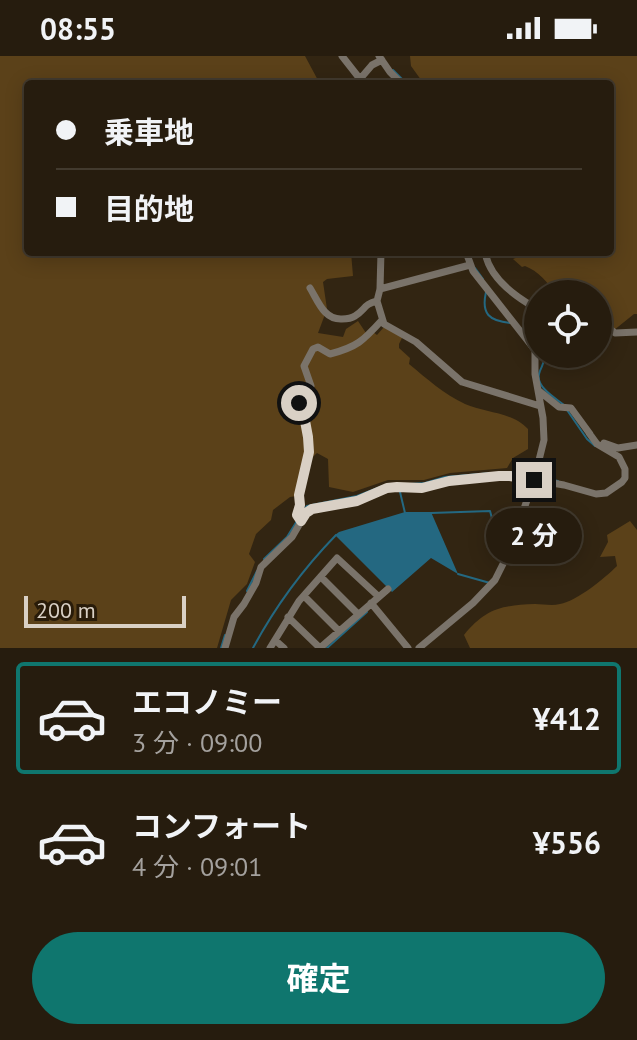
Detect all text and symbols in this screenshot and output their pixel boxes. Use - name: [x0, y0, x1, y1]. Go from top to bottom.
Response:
- text: 08:55: [40, 9, 116, 48]
- text: 乗車地: [104, 112, 194, 151]
- text: 目的地: [104, 189, 194, 228]
- map controls: [524, 280, 612, 368]
- button: locate: [524, 280, 612, 368]
- route start: [281, 385, 317, 421]
- route end: [516, 462, 552, 498]
- callout: 2 分: [486, 508, 582, 564]
- text: 2 分: [510, 519, 558, 552]
- scale bar: [24, 592, 186, 628]
- text: 200 m: [36, 596, 96, 624]
- icon: car: [36, 682, 108, 754]
- text: エコノミー: [132, 682, 282, 721]
- text: ¥412: [533, 699, 601, 738]
- text: 3 分 · 09:00: [132, 726, 262, 759]
- icon: car: [36, 806, 108, 878]
- text: コンフォート: [132, 806, 311, 845]
- text: ¥556: [533, 823, 601, 862]
- text: 4 分 · 09:01: [132, 850, 262, 883]
- button: 確定: [32, 932, 605, 1024]

